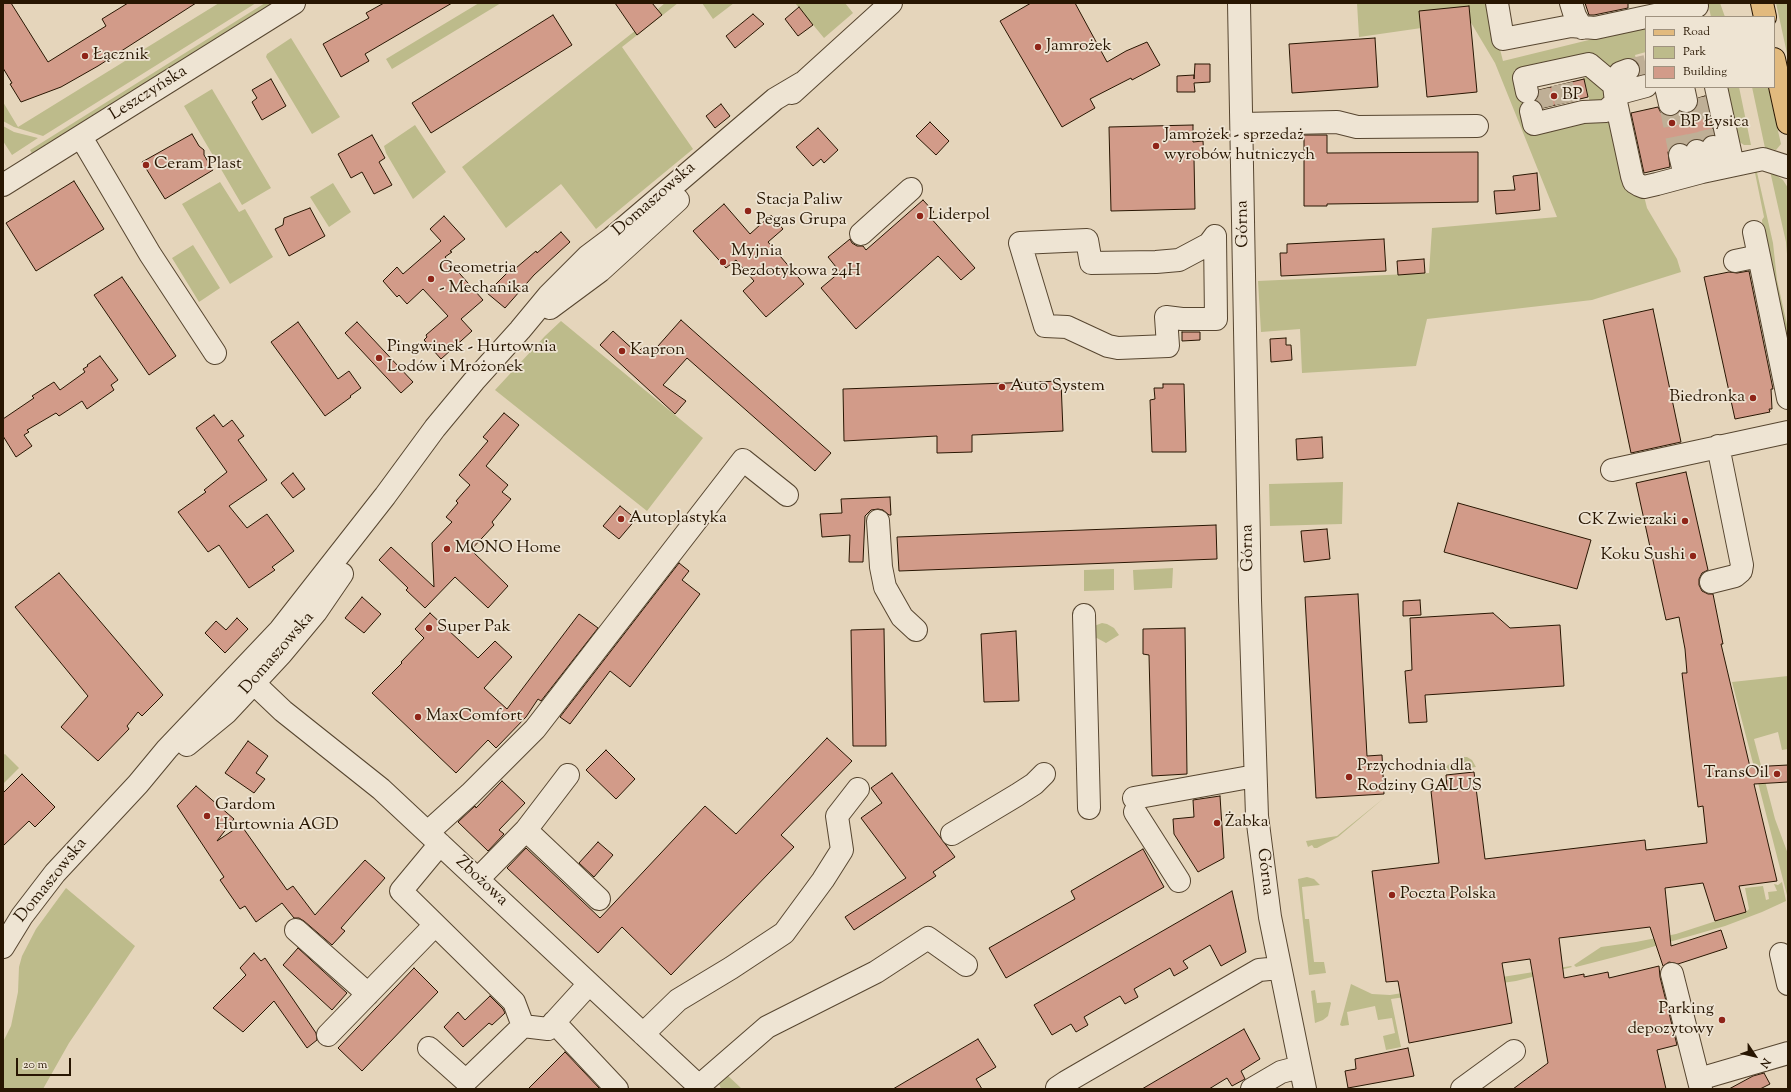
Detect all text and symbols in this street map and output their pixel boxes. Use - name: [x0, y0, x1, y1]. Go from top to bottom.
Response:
- legend: [1645, 16, 1775, 88]
- text: Road: [1683, 23, 1710, 41]
- place label: Jamrożek: [1046, 37, 1112, 57]
- marker: Jamrożek: [1033, 42, 1043, 52]
- text: Park: [1683, 43, 1706, 61]
- place label: Łącznik: [93, 46, 149, 66]
- marker: Łącznik: [80, 51, 90, 61]
- street label: Leszczyńska: [106, 62, 192, 126]
- text: Building: [1683, 63, 1727, 81]
- place label: BP: [1562, 86, 1582, 106]
- marker: BP: [1549, 91, 1559, 101]
- place label: BP Łysica: [1680, 113, 1749, 133]
- marker: BP Łysica: [1667, 118, 1677, 128]
- place label: Jamrożek - sprzedaż wyrobów hutniczych: [1164, 126, 1315, 166]
- marker: Jamrożek - sprzedaż wyrobów hutniczych: [1151, 141, 1161, 151]
- place label: Ceram Plast: [154, 155, 242, 175]
- street label: Domaszowska: [609, 158, 701, 242]
- marker: Ceram Plast: [141, 160, 151, 170]
- place label: Stacja Paliw Pegas Grupa: [756, 191, 847, 231]
- street label: Górna: [1233, 200, 1255, 248]
- marker: Stacja Paliw Pegas Grupa: [743, 206, 753, 216]
- place label: Liderpol: [928, 206, 990, 226]
- marker: Liderpol: [915, 211, 925, 221]
- place label: Myjnia Bezdotykowa 24H: [731, 242, 861, 282]
- marker: Myjnia Bezdotykowa 24H: [718, 257, 728, 267]
- place label: Geometria - Mechanika: [439, 259, 529, 299]
- marker: Geometria - Mechanika: [426, 274, 436, 284]
- place label: Pingwinek - Hurtownia Lodów i Mrożonek: [387, 338, 557, 378]
- place label: Kapron: [630, 341, 685, 361]
- marker: Kapron: [617, 346, 627, 356]
- marker: Pingwinek - Hurtownia Lodów i Mrożonek: [374, 353, 384, 363]
- place label: Auto System: [1010, 377, 1105, 397]
- marker: Auto System: [997, 382, 1007, 392]
- place label: Biedronka: [1669, 388, 1745, 408]
- marker: Biedronka: [1748, 393, 1758, 403]
- place label: Autoplastyka: [629, 509, 727, 529]
- place label: CK Zwierzaki: [1578, 511, 1677, 531]
- marker: Autoplastyka: [616, 514, 626, 524]
- marker: CK Zwierzaki: [1680, 516, 1690, 526]
- street label: Górna: [1238, 524, 1260, 572]
- place label: MONO Home: [455, 539, 561, 559]
- marker: MONO Home: [442, 544, 452, 554]
- place label: Koku Sushi: [1600, 546, 1685, 566]
- marker: Koku Sushi: [1688, 551, 1698, 561]
- street label: Domaszowska: [236, 608, 320, 700]
- place label: Super Pak: [437, 618, 511, 638]
- marker: Super Pak: [424, 623, 434, 633]
- place label: MaxComfort: [426, 707, 522, 727]
- marker: MaxComfort: [413, 712, 423, 722]
- place label: Przychodnia dla Rodziny GALUS: [1357, 757, 1482, 797]
- place label: TransOil: [1704, 764, 1769, 784]
- marker: TransOil: [1772, 769, 1782, 779]
- marker: Przychodnia dla Rodziny GALUS: [1344, 772, 1354, 782]
- place label: Gardom Hurtownia AGD: [215, 796, 339, 836]
- marker: Gardom Hurtownia AGD: [202, 811, 212, 821]
- place label: Żabka: [1225, 813, 1269, 833]
- marker: Żabka: [1212, 818, 1222, 828]
- street label: Domaszowska: [12, 835, 92, 927]
- street label: Górna: [1251, 847, 1277, 897]
- street label: Zbożowa: [451, 853, 511, 911]
- place label: Poczta Polska: [1400, 885, 1496, 905]
- marker: Poczta Polska: [1387, 890, 1397, 900]
- place label: Parking depozytowy: [1627, 1000, 1714, 1040]
- marker: Parking depozytowy: [1717, 1015, 1727, 1025]
- north arrow: [1735, 1036, 1775, 1076]
- scale bar: [18, 1050, 73, 1076]
- text: N: [1756, 1055, 1774, 1071]
- text: 20 m: [23, 1056, 47, 1074]

